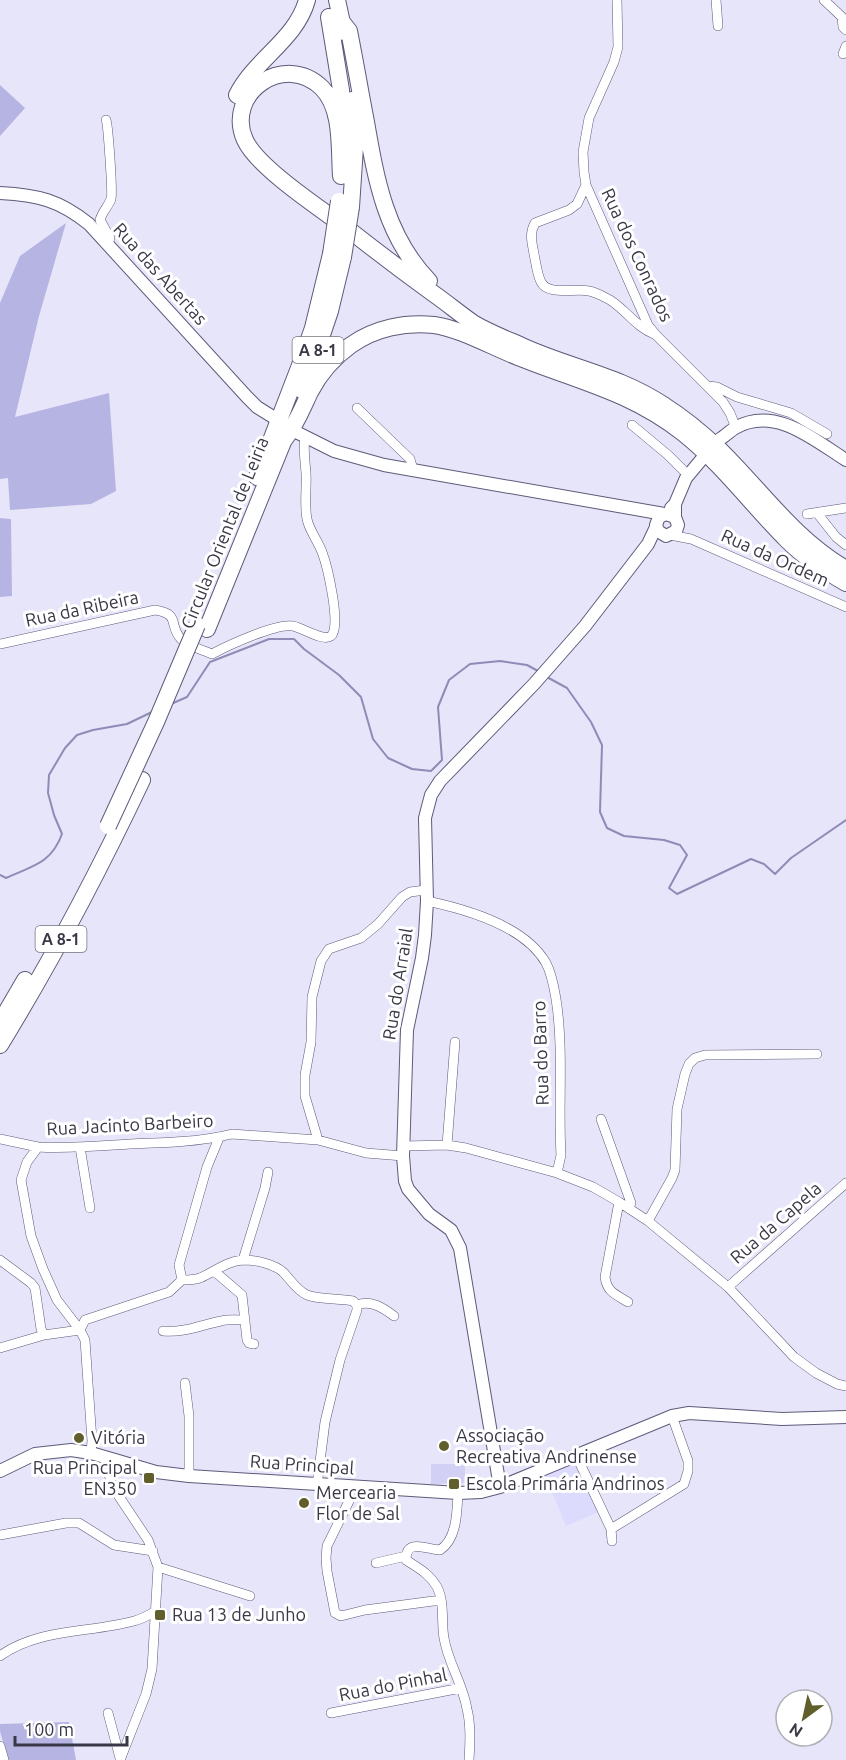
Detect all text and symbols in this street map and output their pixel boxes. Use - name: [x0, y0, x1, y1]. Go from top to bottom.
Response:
- street label: Rua dos Conrados: [598, 185, 678, 324]
- street label: Rua das Abertas: [110, 218, 212, 328]
- road number: A 8-1: [292, 337, 344, 363]
- street label: Circular Oriental de Leiria: [176, 434, 272, 631]
- street label: Rua da Ordem: [719, 524, 832, 590]
- street label: Rua da Ribeira: [23, 586, 140, 630]
- road number: A 8-1: [36, 926, 86, 952]
- street label: Rua do Arraial: [378, 926, 416, 1041]
- street label: Rua do Barro: [528, 1000, 552, 1106]
- street label: Rua Jacinto Barbeiro: [46, 1110, 214, 1138]
- street label: Rua da Capela: [726, 1177, 825, 1267]
- place label: Associação Recreativa Andrinense: [456, 1425, 637, 1466]
- place label: Vitória: [91, 1427, 145, 1447]
- marker: Vitória: [72, 1431, 86, 1445]
- marker: Associação Recreativa Andrinense: [437, 1439, 451, 1453]
- street label: Rua Principal: [249, 1450, 355, 1478]
- place label: Rua Principal EN350: [33, 1457, 137, 1498]
- marker: Rua Principal EN350: [142, 1471, 156, 1485]
- place label: Escola Primária Andrinos: [466, 1473, 665, 1493]
- marker: Escola Primária Andrinos: [447, 1477, 461, 1491]
- place label: Mercearia Flor de Sal: [316, 1482, 400, 1523]
- marker: Mercearia Flor de Sal: [297, 1496, 311, 1510]
- place label: Rua 13 de Junho: [172, 1604, 306, 1624]
- marker: Rua 13 de Junho: [153, 1608, 167, 1622]
- street label: Rua do Pinhal: [337, 1664, 449, 1704]
- north arrow: [774, 1688, 834, 1748]
- scale bar: [15, 1709, 128, 1747]
- text: 100 m: [24, 1719, 74, 1739]
- text: N: [786, 1720, 806, 1741]

